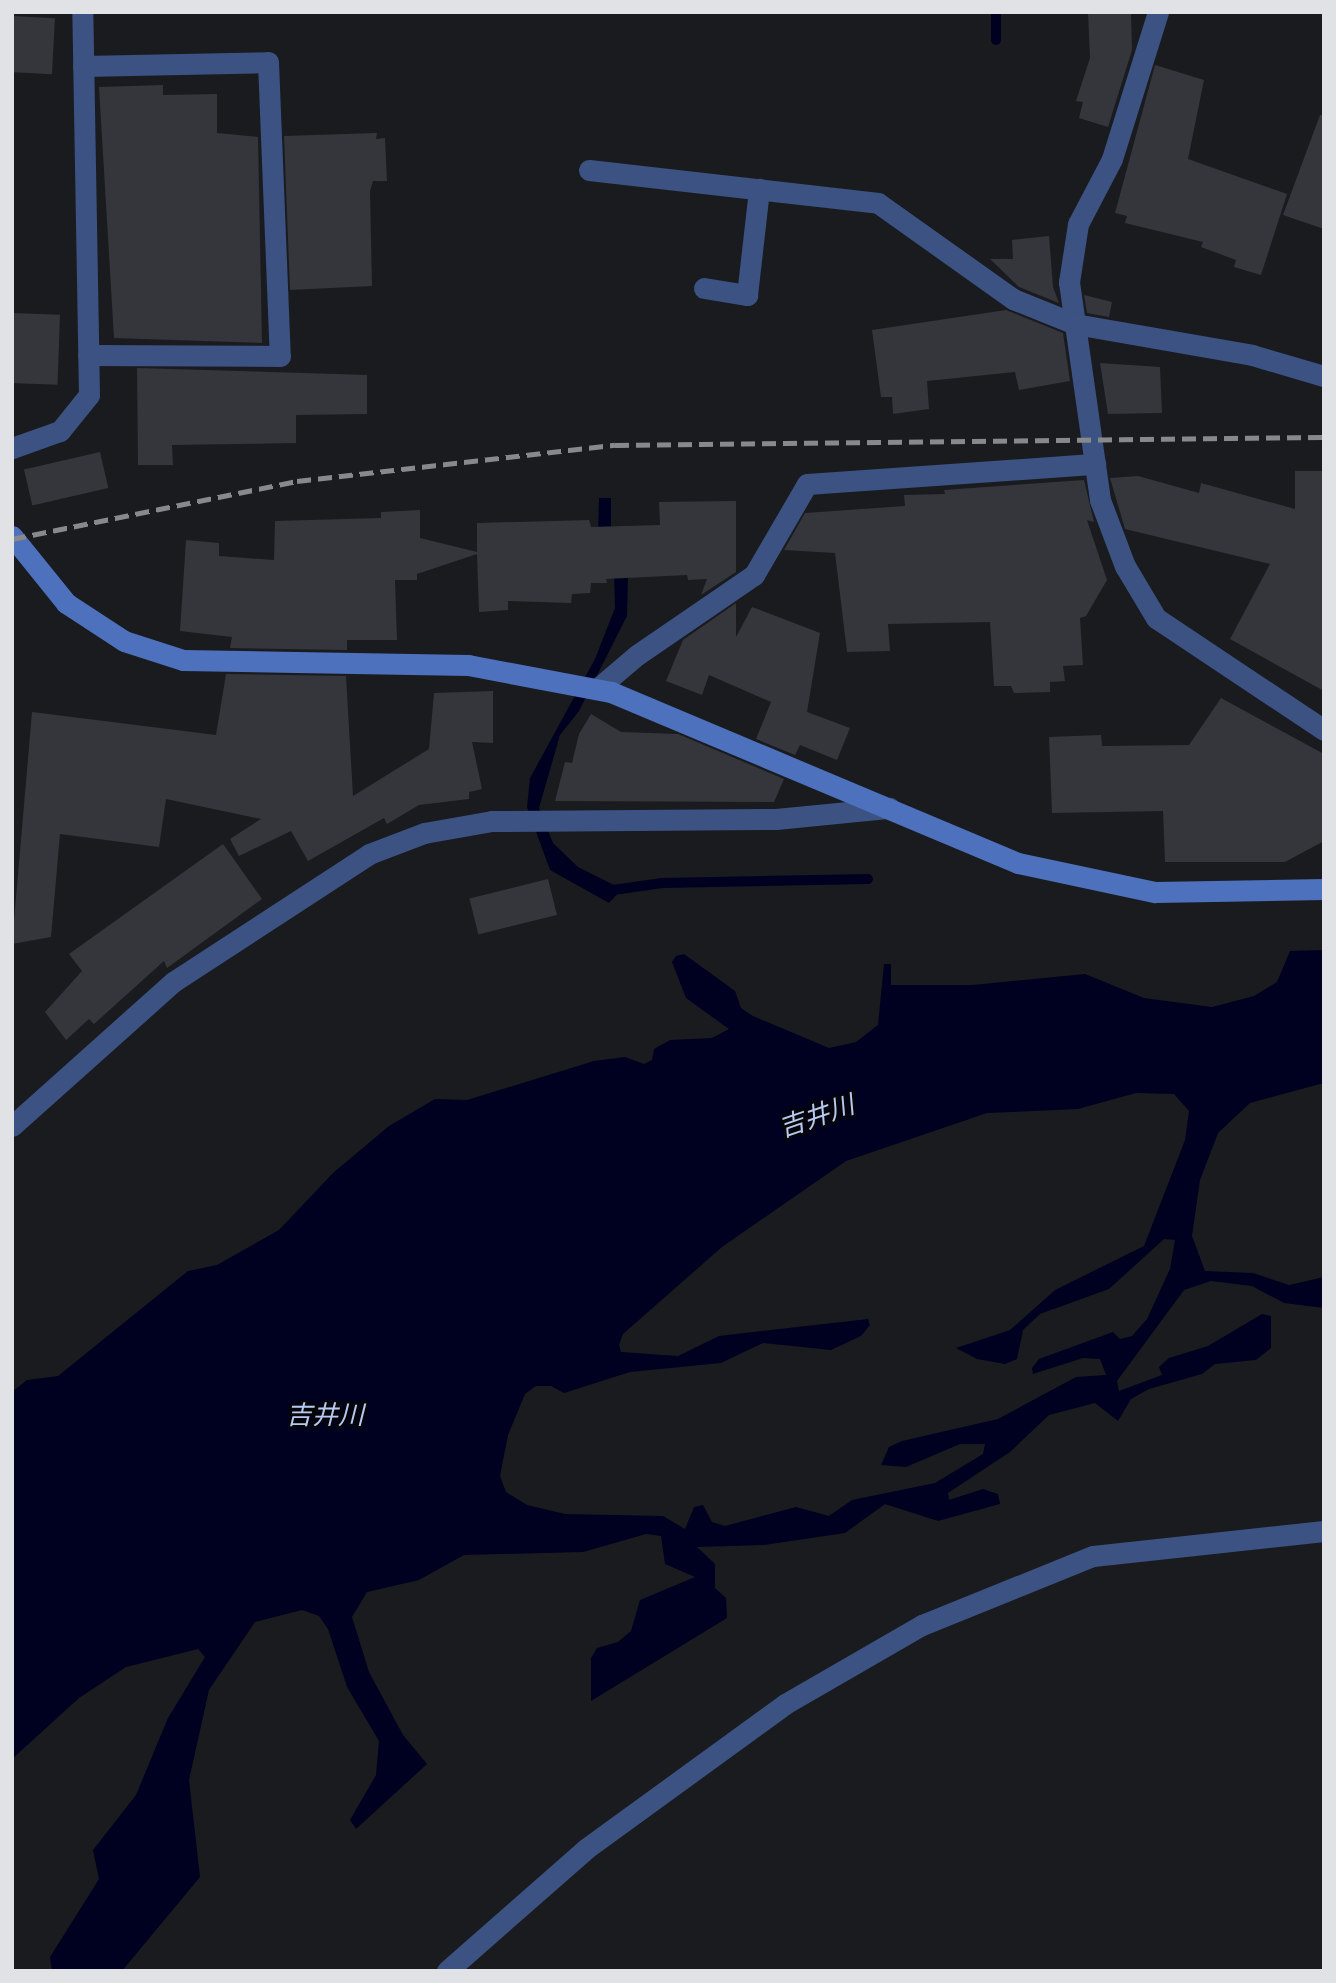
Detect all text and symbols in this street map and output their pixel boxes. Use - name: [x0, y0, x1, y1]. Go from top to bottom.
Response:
- water label: 吉井川: [774, 1088, 858, 1142]
- water label: 吉井川: [286, 1398, 364, 1430]

